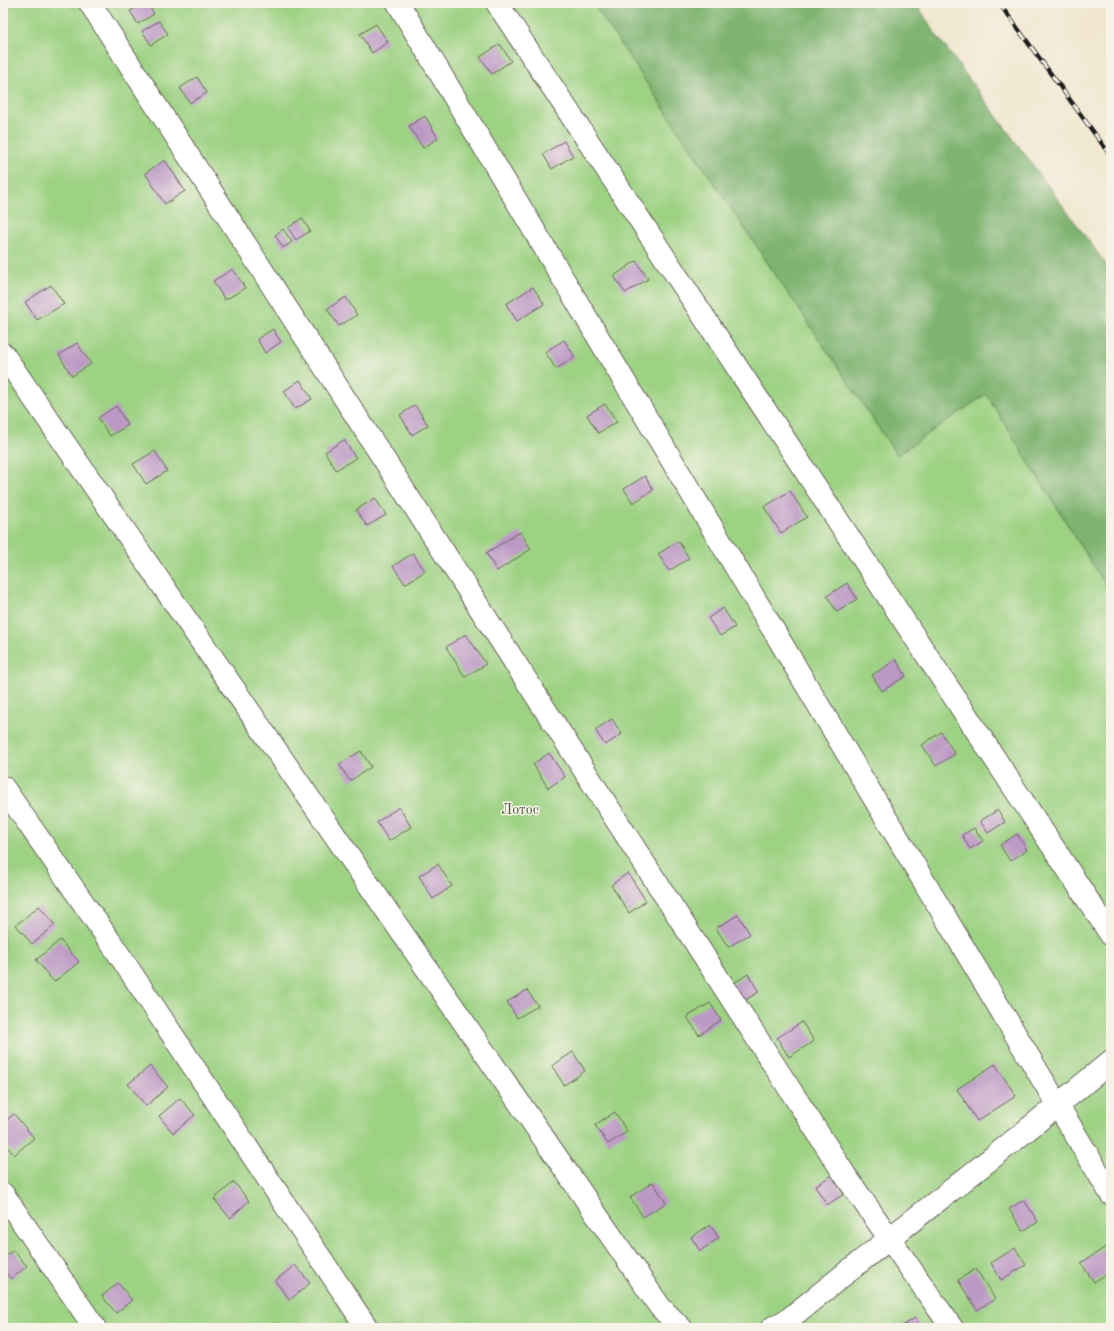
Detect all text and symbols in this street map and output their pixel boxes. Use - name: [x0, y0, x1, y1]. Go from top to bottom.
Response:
- park label: Лотос: [501, 803, 539, 817]

